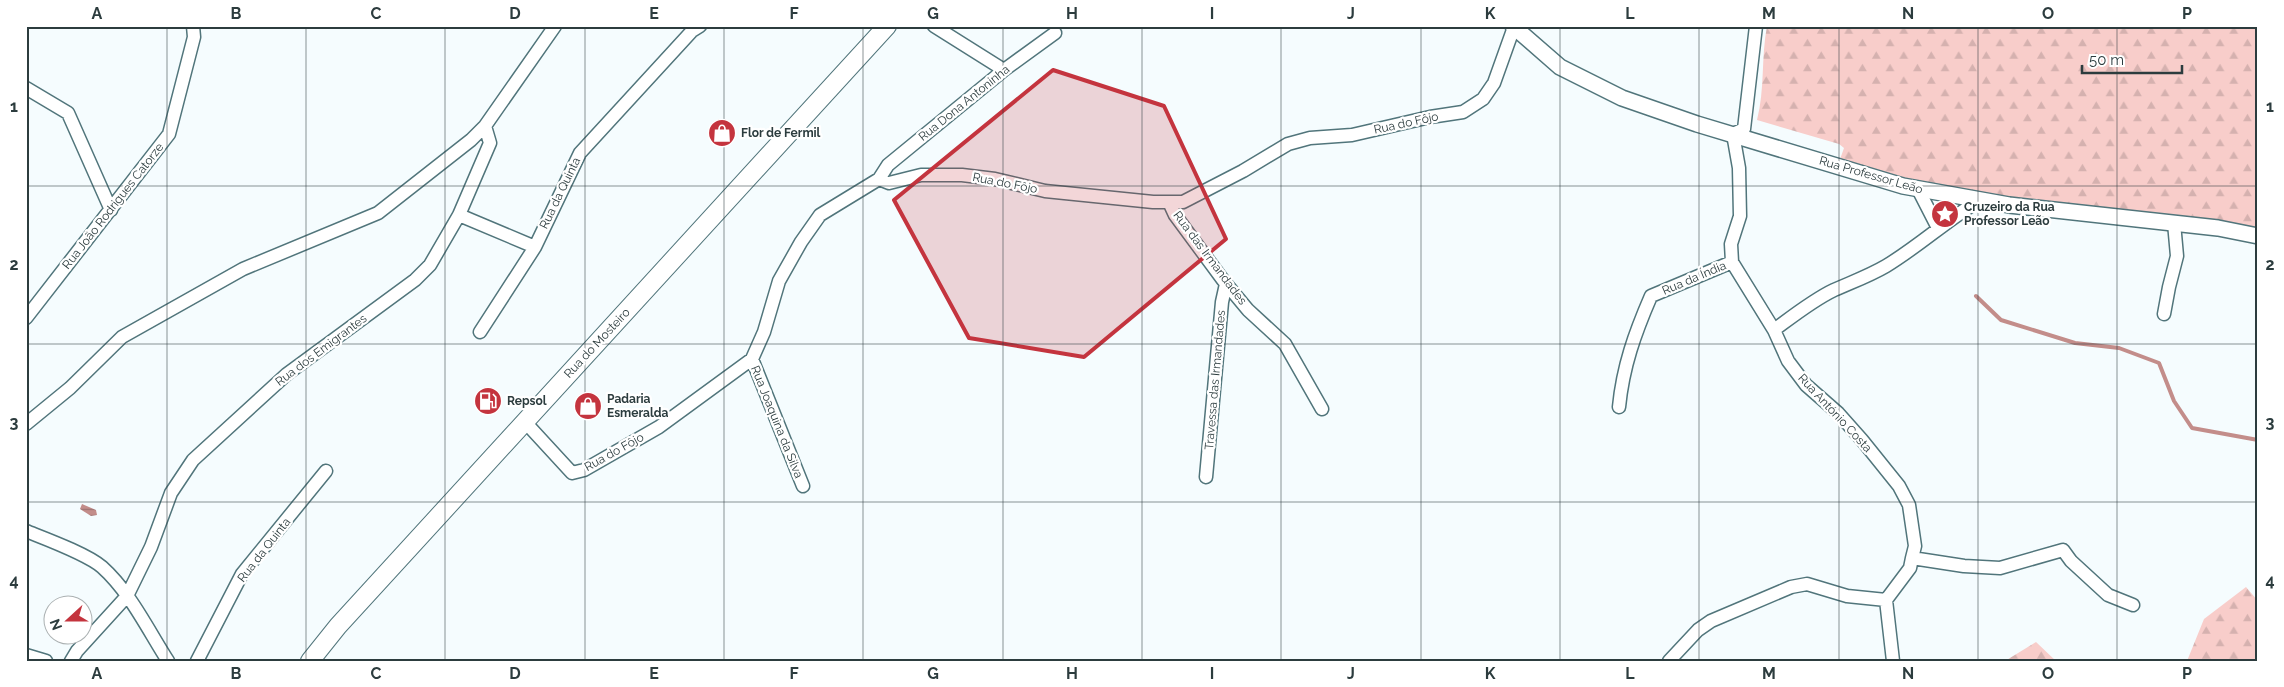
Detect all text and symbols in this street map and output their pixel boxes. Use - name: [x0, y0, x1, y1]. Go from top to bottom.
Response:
- text: A: [92, 4, 103, 23]
- text: B: [231, 4, 242, 23]
- text: C: [371, 4, 382, 23]
- text: D: [509, 4, 521, 23]
- text: E: [649, 4, 659, 23]
- text: F: [789, 4, 799, 23]
- text: G: [927, 4, 939, 23]
- text: H: [1066, 4, 1078, 23]
- text: I: [1210, 4, 1214, 23]
- text: J: [1347, 4, 1355, 23]
- text: K: [1485, 4, 1496, 23]
- text: L: [1625, 4, 1635, 23]
- text: M: [1762, 4, 1776, 23]
- text: N: [1902, 4, 1914, 23]
- text: O: [2042, 4, 2054, 23]
- text: P: [2182, 4, 2192, 23]
- scale bar: [2082, 42, 2182, 74]
- text: 50 m: [2089, 51, 2124, 69]
- street label: Rua Dona Antoninha: [916, 62, 1012, 144]
- text: 1: [10, 97, 18, 116]
- text: 1: [2266, 97, 2274, 116]
- street label: Rua do Fôjo: [1372, 109, 1440, 137]
- shop icon: Flor de Fermil: [707, 118, 737, 148]
- place label: Flor de Fermil: [741, 126, 821, 140]
- street label: Rua João Rodrigues Catorze: [59, 140, 167, 272]
- street label: Rua Professor Leão: [1818, 154, 1924, 196]
- street label: Rua da Quinta: [537, 155, 583, 231]
- street label: Rua do Fôjo: [971, 170, 1039, 196]
- place icon: Cruzeiro da Rua Professor Leão: [1930, 199, 1960, 229]
- place label: Cruzeiro da Rua Professor Leão: [1964, 200, 2055, 228]
- street label: Rua das Irmandades: [1170, 209, 1250, 308]
- text: 2: [9, 255, 19, 274]
- text: 2: [2265, 255, 2275, 274]
- street label: Rua da Índia: [1660, 258, 1728, 298]
- street label: Rua do Mosteiro: [561, 305, 633, 381]
- street label: Travessa das Irmandades: [1202, 309, 1228, 450]
- street label: Rua dos Emigrantes: [273, 311, 370, 389]
- street label: Rua Joaquina da Silva: [748, 364, 806, 480]
- street label: Rua António Costa: [1795, 371, 1875, 455]
- fuel station icon: Repsol: [473, 386, 503, 416]
- shop icon: Padaria Esmeralda: [573, 391, 603, 421]
- place label: Padaria Esmeralda: [607, 392, 669, 420]
- place label: Repsol: [507, 394, 547, 408]
- text: 3: [10, 413, 19, 432]
- text: 3: [2266, 413, 2275, 432]
- street label: Rua do Fôjo: [582, 430, 646, 474]
- street label: Rua da Quinta: [235, 515, 293, 585]
- text: 4: [9, 571, 19, 590]
- text: 4: [2265, 571, 2275, 590]
- north arrow: [42, 594, 92, 644]
- text: N: [46, 617, 65, 633]
- text: A: [92, 664, 103, 683]
- text: B: [231, 664, 242, 683]
- text: C: [371, 664, 382, 683]
- text: D: [509, 664, 521, 683]
- text: E: [649, 664, 659, 683]
- text: F: [789, 664, 799, 683]
- text: G: [927, 664, 939, 683]
- text: H: [1066, 664, 1078, 683]
- text: I: [1210, 664, 1214, 683]
- text: J: [1347, 664, 1355, 683]
- text: K: [1485, 664, 1496, 683]
- text: L: [1625, 664, 1635, 683]
- text: M: [1762, 664, 1776, 683]
- text: N: [1902, 664, 1914, 683]
- text: O: [2042, 664, 2054, 683]
- text: P: [2182, 664, 2192, 683]

